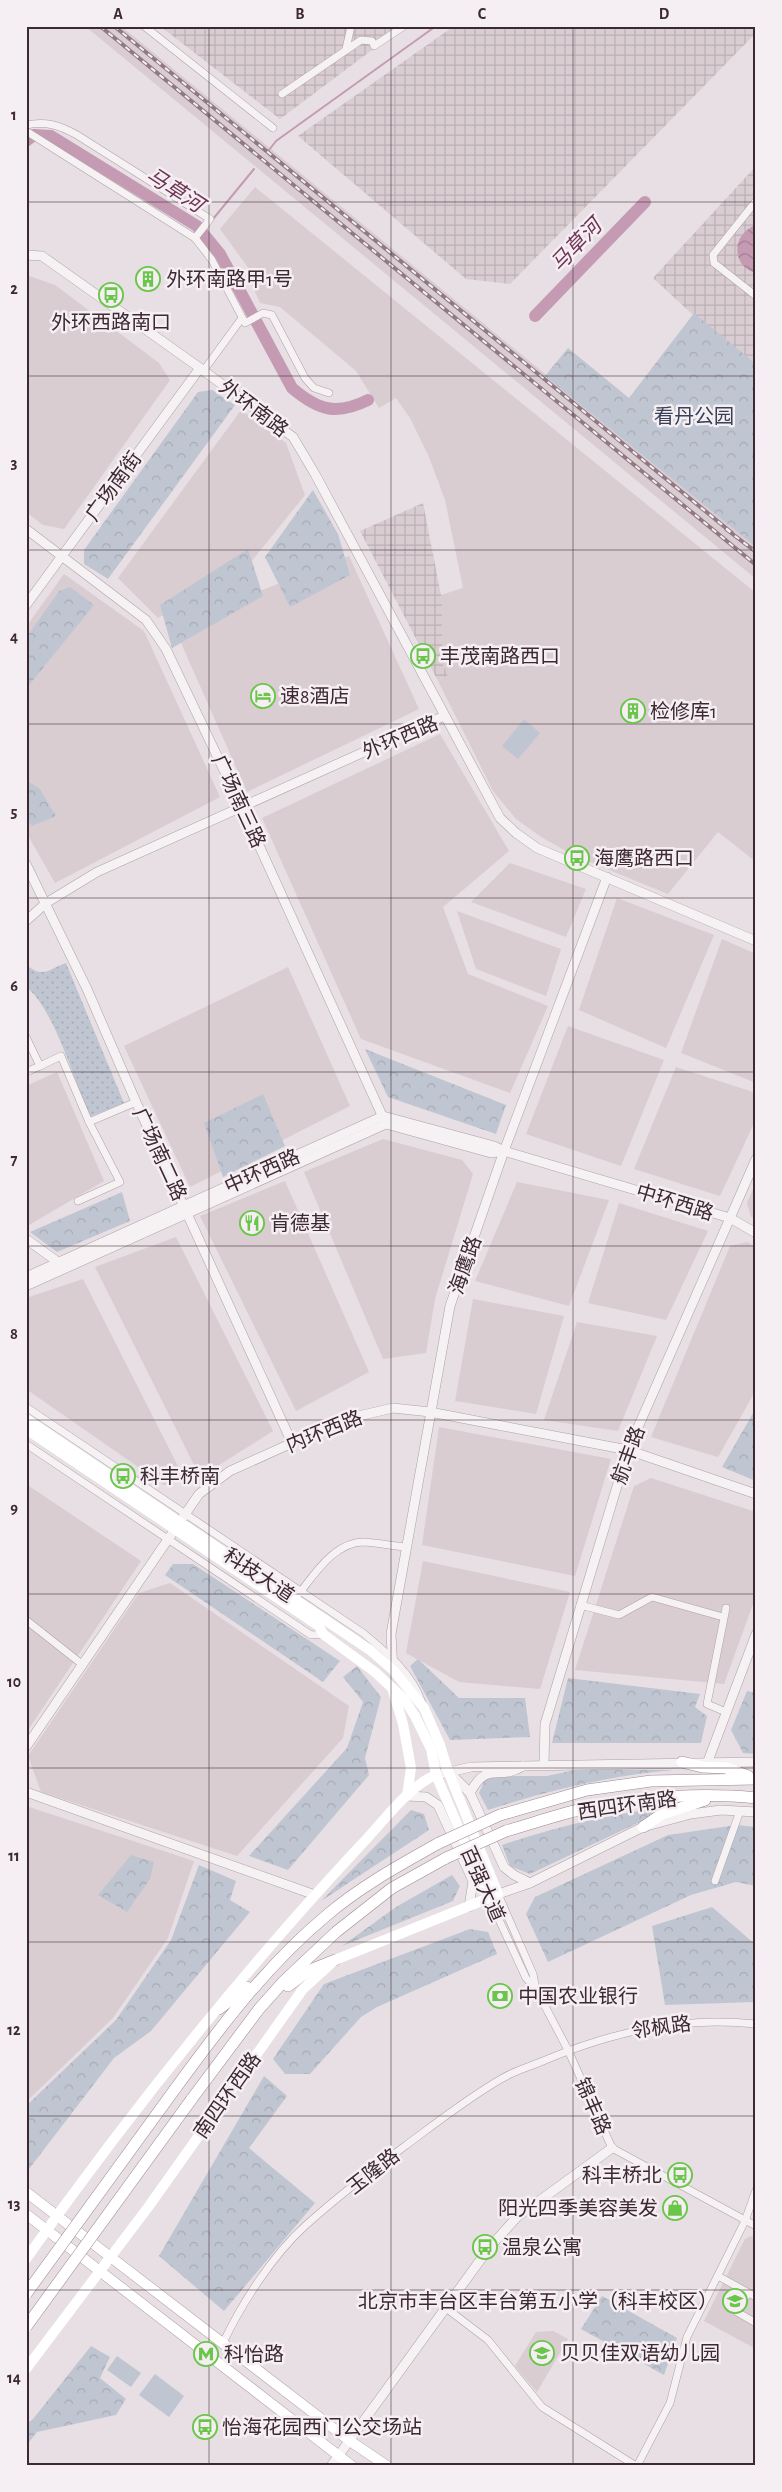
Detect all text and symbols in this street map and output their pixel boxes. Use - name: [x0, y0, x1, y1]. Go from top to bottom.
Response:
- text: A: [113, 6, 123, 22]
- text: B: [295, 6, 305, 22]
- text: C: [478, 6, 487, 22]
- text: D: [659, 6, 670, 22]
- text: 1: [11, 107, 17, 123]
- water label: 马草河: [143, 164, 211, 219]
- water label: 马草河: [546, 212, 609, 275]
- building icon: 外环南路甲1号: [135, 266, 161, 292]
- place label: 外环南路甲1号: [166, 269, 293, 290]
- text: 2: [10, 281, 18, 297]
- bus stop icon: 外环西路南口: [98, 282, 124, 308]
- place label: 外环西路南口: [51, 312, 171, 333]
- street label: 外环南路: [215, 376, 292, 441]
- park label: 看丹公园: [654, 406, 734, 427]
- street label: 广场南街: [81, 448, 145, 525]
- text: 3: [11, 455, 18, 471]
- text: 4: [10, 629, 18, 645]
- bus stop icon: 丰茂南路西口: [410, 643, 436, 669]
- place label: 丰茂南路西口: [440, 646, 560, 667]
- hotel icon: 速8酒店: [250, 683, 276, 709]
- place label: 速8酒店: [280, 686, 349, 707]
- building icon: 检修库1: [620, 698, 646, 724]
- place label: 检修库1: [650, 701, 717, 722]
- street label: 外环西路: [359, 712, 441, 763]
- street label: 广场南三路: [208, 751, 269, 851]
- text: 5: [11, 804, 18, 820]
- bus stop icon: 海鹰路西口: [564, 845, 590, 871]
- place label: 海鹰路西口: [594, 848, 694, 869]
- text: 6: [10, 978, 18, 994]
- street label: 广场南二路: [129, 1104, 190, 1204]
- street label: 中环西路: [221, 1146, 303, 1197]
- text: 7: [11, 1152, 18, 1168]
- street label: 中环西路: [634, 1181, 716, 1224]
- restaurant icon: 肯德基: [239, 1210, 265, 1236]
- place label: 肯德基: [270, 1213, 330, 1234]
- street label: 海鹰路: [446, 1233, 485, 1297]
- text: 8: [10, 1326, 18, 1342]
- street label: 内环西路: [283, 1407, 365, 1456]
- street label: 航丰路: [608, 1423, 649, 1487]
- bus stop icon: 科丰桥南: [110, 1463, 136, 1489]
- place label: 科丰桥南: [140, 1466, 220, 1487]
- text: 9: [10, 1500, 18, 1516]
- street label: 科技大道: [220, 1544, 298, 1606]
- text: 10: [7, 1674, 21, 1690]
- street label: 西四环南路: [576, 1788, 678, 1823]
- street label: 百强大道: [457, 1843, 508, 1925]
- text: 11: [8, 1848, 20, 1864]
- bank icon: 中国农业银行: [487, 1983, 513, 2009]
- place label: 中国农业银行: [518, 1986, 638, 2007]
- street label: 邻枫路: [630, 2012, 692, 2042]
- text: 12: [7, 2022, 21, 2038]
- street label: 南四环西路: [190, 2048, 265, 2142]
- street label: 锦丰路: [571, 2075, 614, 2138]
- street label: 玉隆路: [343, 2145, 403, 2198]
- bus stop icon: 科丰桥北: [667, 2162, 693, 2188]
- place label: 科丰桥北: [582, 2165, 662, 2186]
- shop icon: 阳光四季美容美发: [662, 2195, 688, 2221]
- text: 13: [8, 2196, 20, 2212]
- place label: 阳光四季美容美发: [498, 2198, 658, 2219]
- bus stop icon: 温泉公寓: [472, 2234, 498, 2260]
- place label: 温泉公寓: [502, 2237, 582, 2258]
- school or university icon: 北京市丰台区丰台第五小学（科丰校区）: [722, 2288, 748, 2314]
- place label: 北京市丰台区丰台第五小学（科丰校区）: [358, 2290, 718, 2312]
- school or university icon: 贝贝佳双语幼儿园: [529, 2340, 555, 2366]
- metro station icon: 科怡路: [193, 2341, 219, 2367]
- place label: 贝贝佳双语幼儿园: [560, 2343, 720, 2364]
- place label: 科怡路: [224, 2344, 284, 2365]
- text: 14: [7, 2370, 21, 2386]
- bus stop icon: 怡海花园西门公交场站: [192, 2414, 218, 2440]
- place label: 怡海花园西门公交场站: [222, 2417, 422, 2438]

